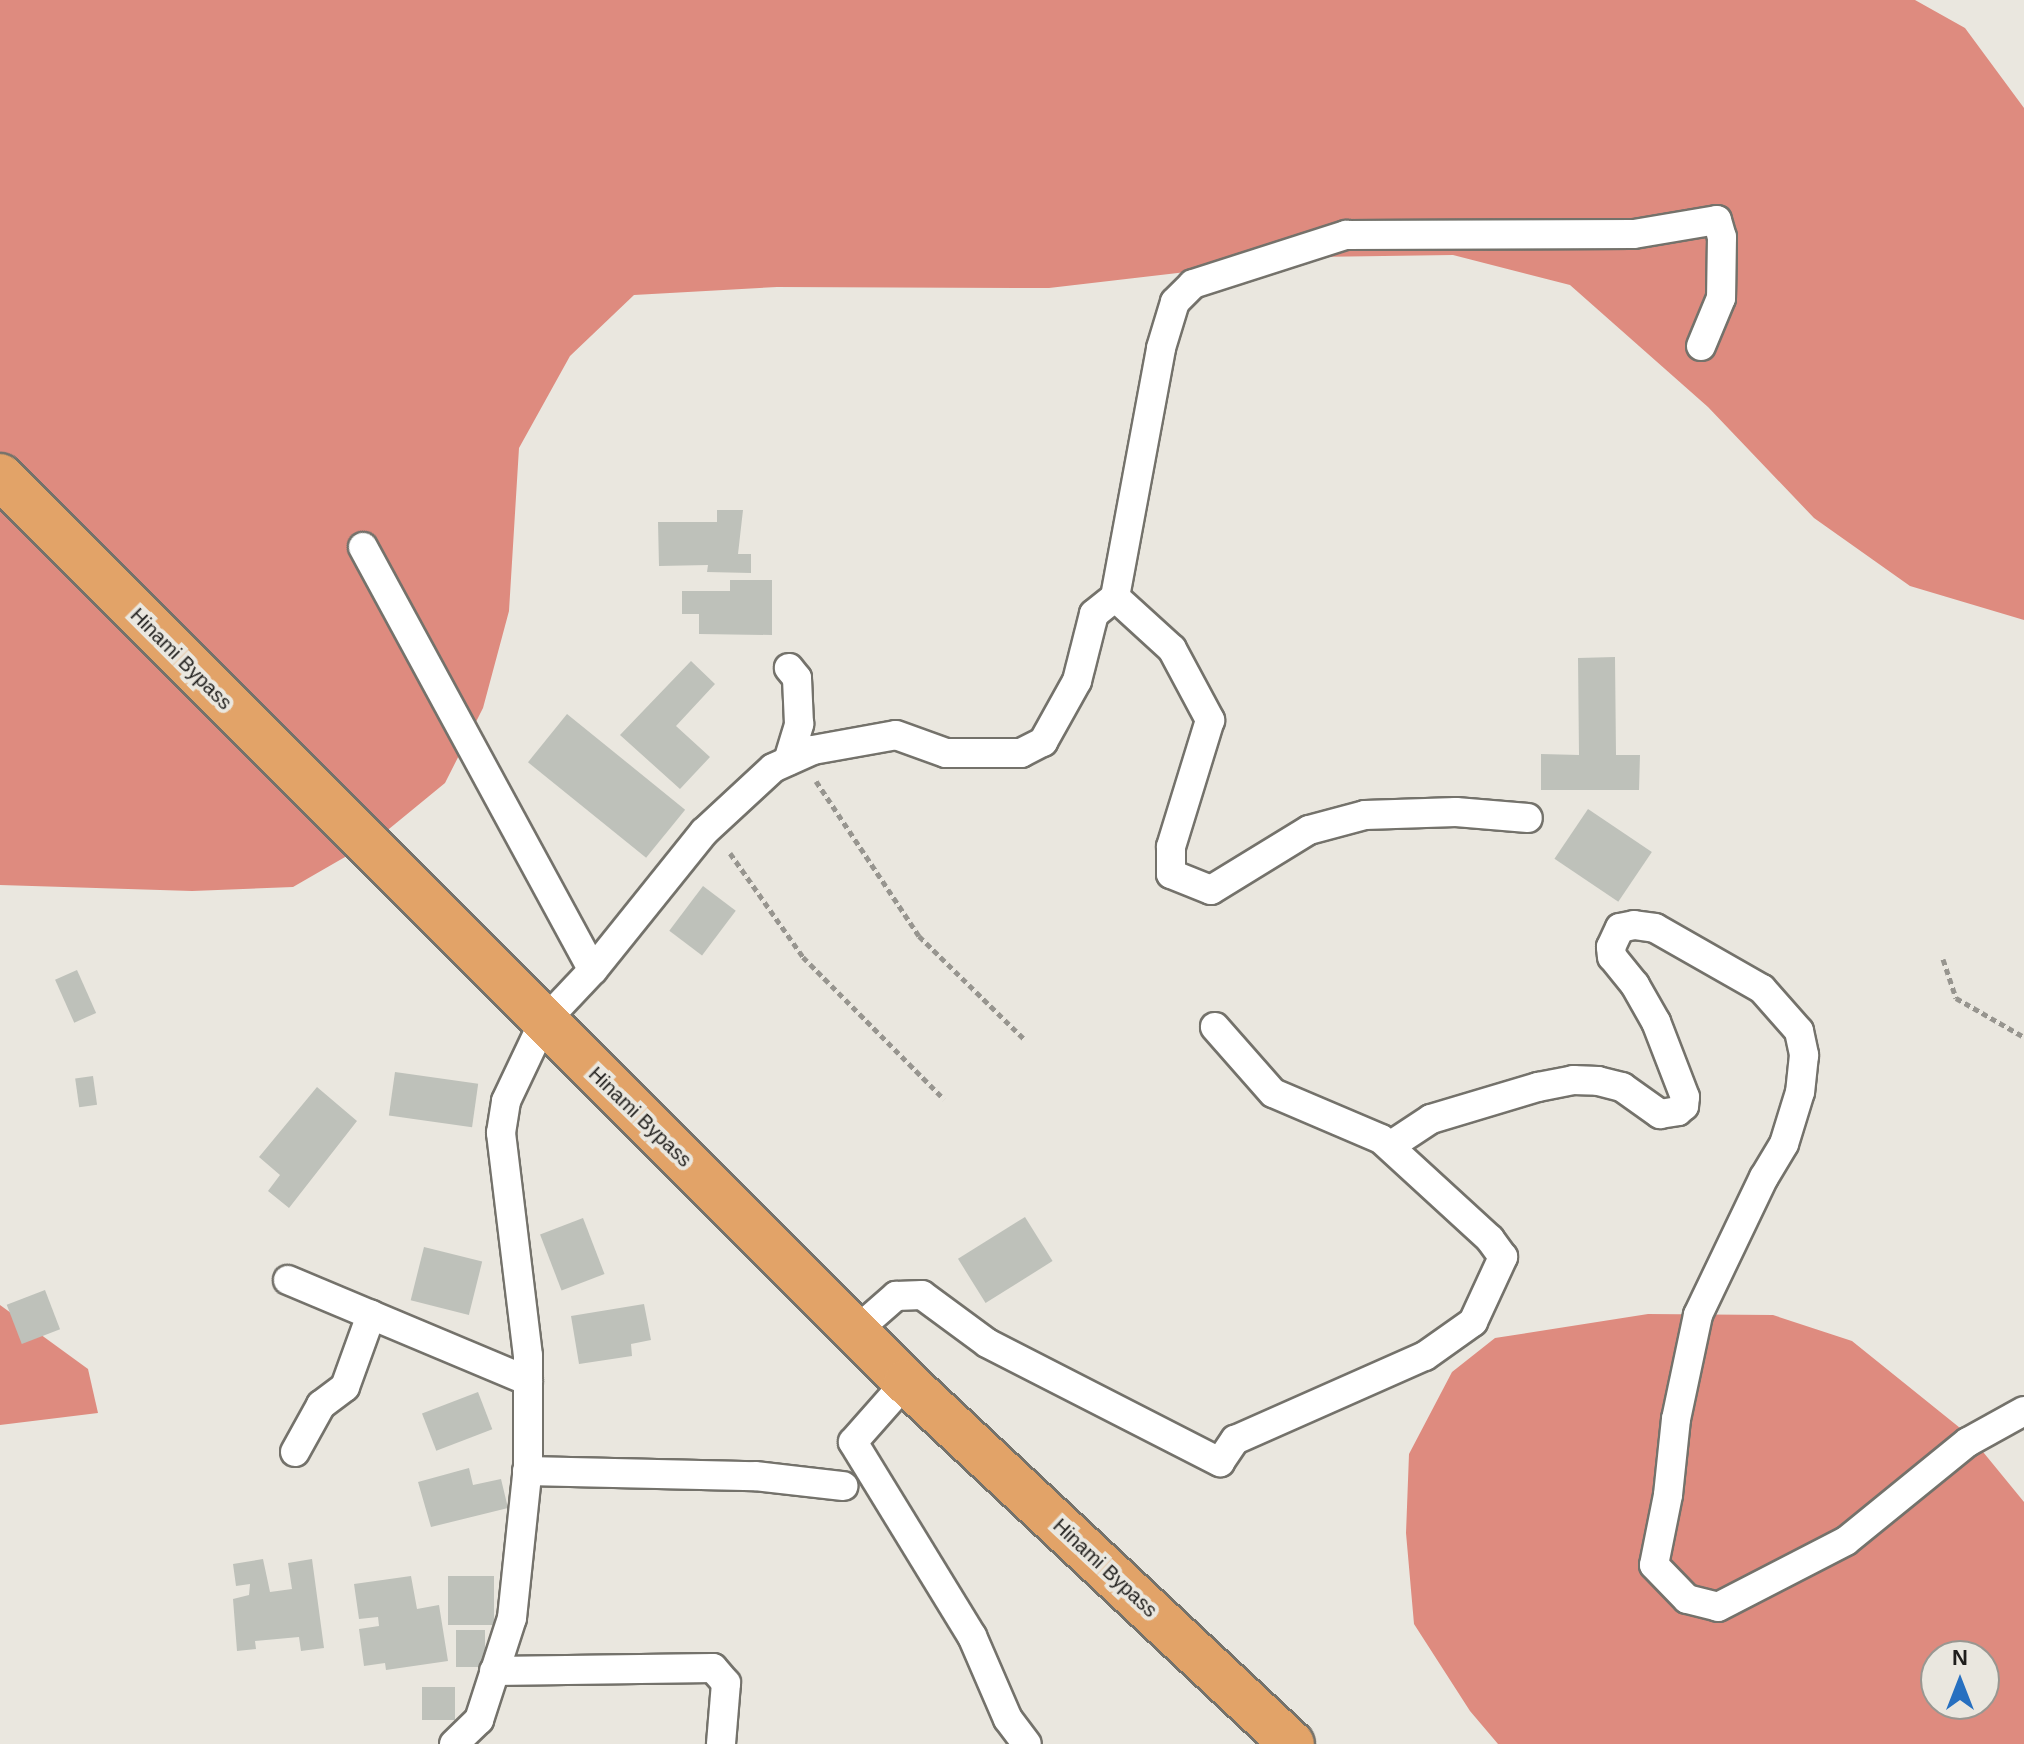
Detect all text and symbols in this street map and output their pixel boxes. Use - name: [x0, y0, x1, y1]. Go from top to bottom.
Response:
- street label: Hinami Bypass: [125, 603, 237, 715]
- street label: Hinami Bypass: [584, 1062, 696, 1172]
- street label: Hinami Bypass: [1048, 1514, 1162, 1622]
- north arrow: [1920, 1640, 2000, 1720]
- text: N: [1952, 1645, 1968, 1670]

